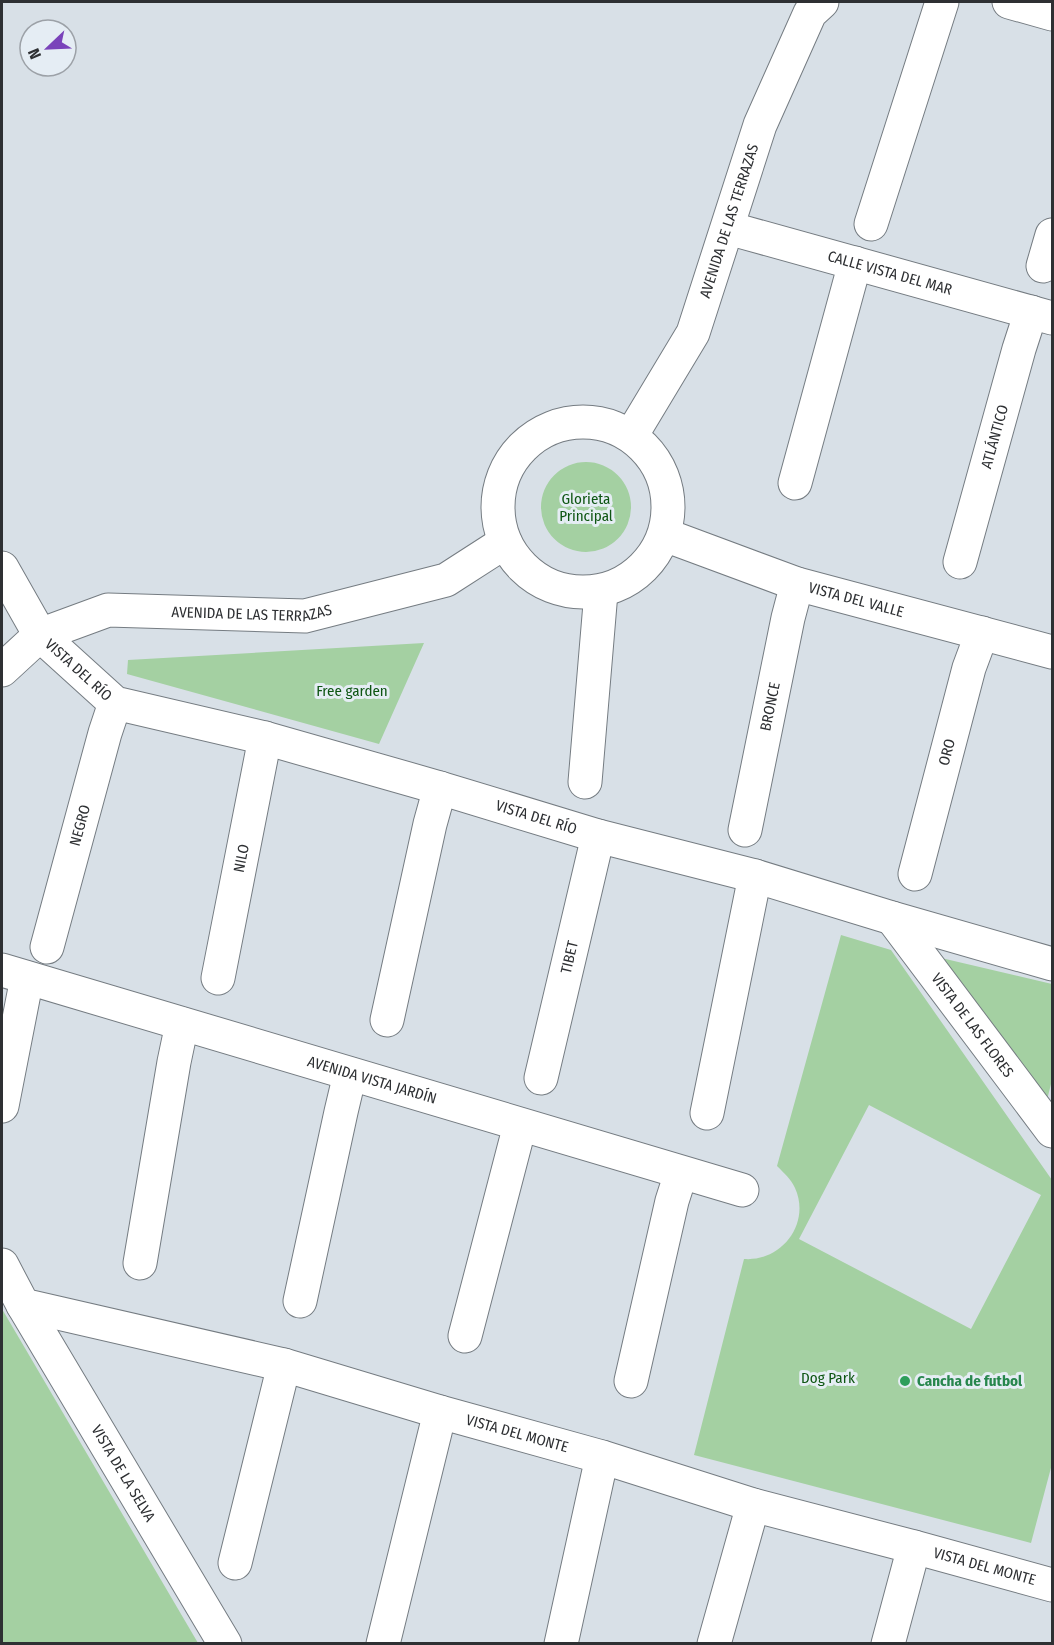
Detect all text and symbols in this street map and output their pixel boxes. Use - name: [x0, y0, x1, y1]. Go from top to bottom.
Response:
- north arrow: [18, 18, 78, 78]
- text: N: [24, 46, 45, 62]
- street label: AVENIDA DE LAS TERRAZAS: [696, 142, 762, 300]
- street label: CALLE VISTA DEL MAR: [826, 247, 954, 299]
- street label: ATLÁNTICO: [977, 403, 1012, 471]
- park label: Glorieta Principal: [559, 490, 613, 525]
- street label: VISTA DEL VALLE: [806, 578, 906, 621]
- street label: AVENIDA DE LAS TERRAZAS: [171, 601, 334, 625]
- street label: VISTA DEL RÍO: [41, 635, 116, 705]
- street label: BRONCE: [756, 680, 784, 733]
- park label: Free garden: [316, 682, 388, 700]
- street label: ORO: [935, 737, 959, 767]
- street label: VISTA DEL RÍO: [494, 796, 579, 838]
- street label: NEGRO: [66, 803, 94, 848]
- street label: NILO: [230, 843, 253, 874]
- street label: TIBET: [557, 939, 582, 975]
- street label: VISTA DE LAS FLORES: [928, 969, 1017, 1081]
- street label: AVENIDA VISTA JARDÍN: [305, 1052, 439, 1108]
- park label: Dog Park: [801, 1369, 855, 1387]
- place label: Cancha de futbol: [917, 1372, 1023, 1390]
- marker: Cancha de futbol: [898, 1374, 912, 1388]
- street label: VISTA DEL MONTE: [464, 1411, 570, 1456]
- street label: VISTA DE LA SELVA: [88, 1422, 159, 1525]
- street label: VISTA DEL MONTE: [931, 1544, 1038, 1589]

